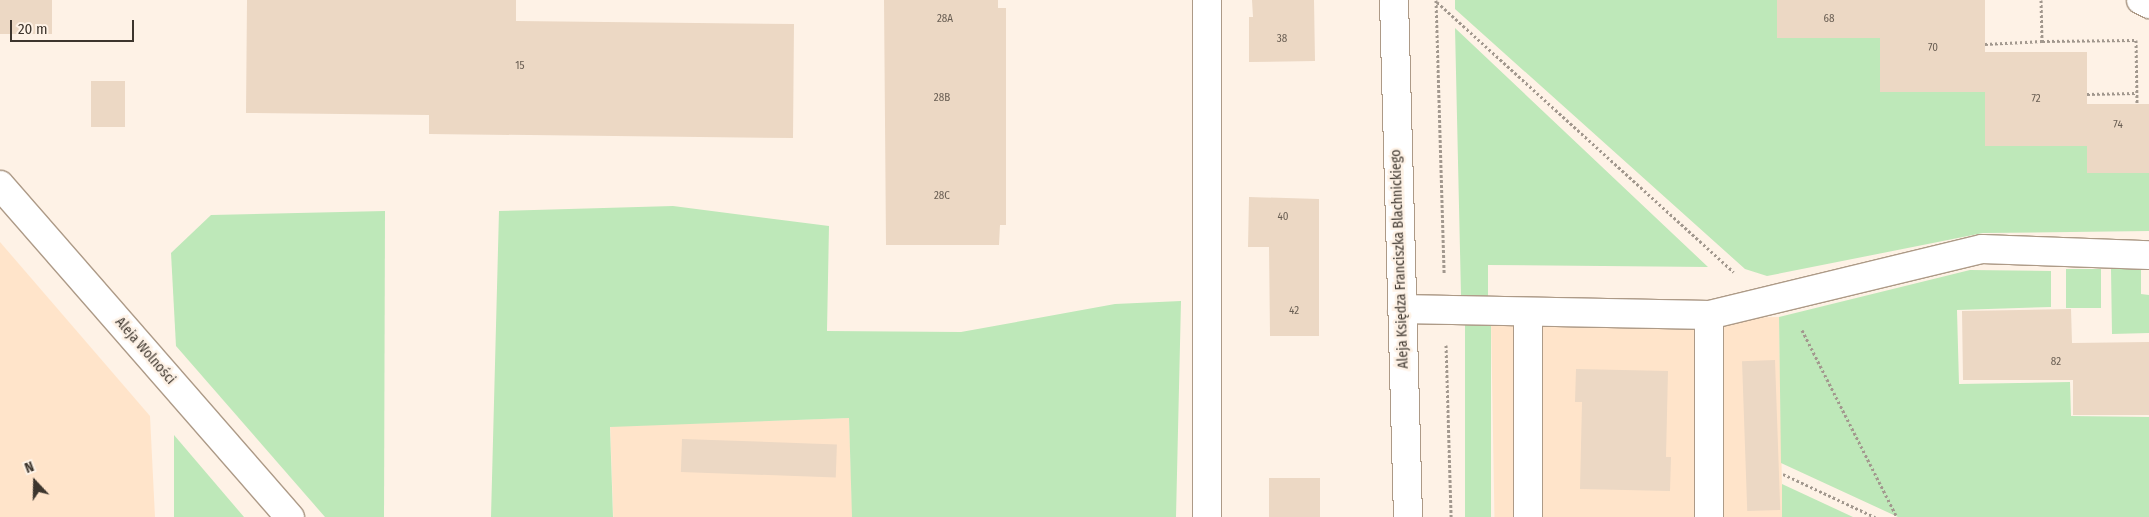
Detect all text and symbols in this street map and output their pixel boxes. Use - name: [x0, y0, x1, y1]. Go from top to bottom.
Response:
- scale bar: [12, 10, 136, 42]
- house number: 28A: [937, 12, 953, 26]
- house number: 68: [1824, 12, 1834, 26]
- text: 20 m: [18, 20, 48, 38]
- house number: 38: [1277, 32, 1287, 46]
- house number: 70: [1928, 41, 1938, 55]
- house number: 15: [515, 59, 525, 73]
- house number: 28B: [934, 91, 950, 105]
- house number: 72: [2031, 92, 2041, 106]
- house number: 74: [2113, 118, 2123, 132]
- street label: Aleja Księdza Franciszka Blachnickiego: [1388, 149, 1412, 369]
- house number: 28C: [934, 189, 950, 203]
- house number: 40: [1277, 210, 1289, 224]
- house number: 42: [1289, 304, 1299, 318]
- street label: Aleja Wolności: [111, 314, 179, 388]
- house number: 82: [2051, 355, 2061, 369]
- north arrow: [10, 457, 60, 507]
- text: N: [22, 458, 36, 477]

